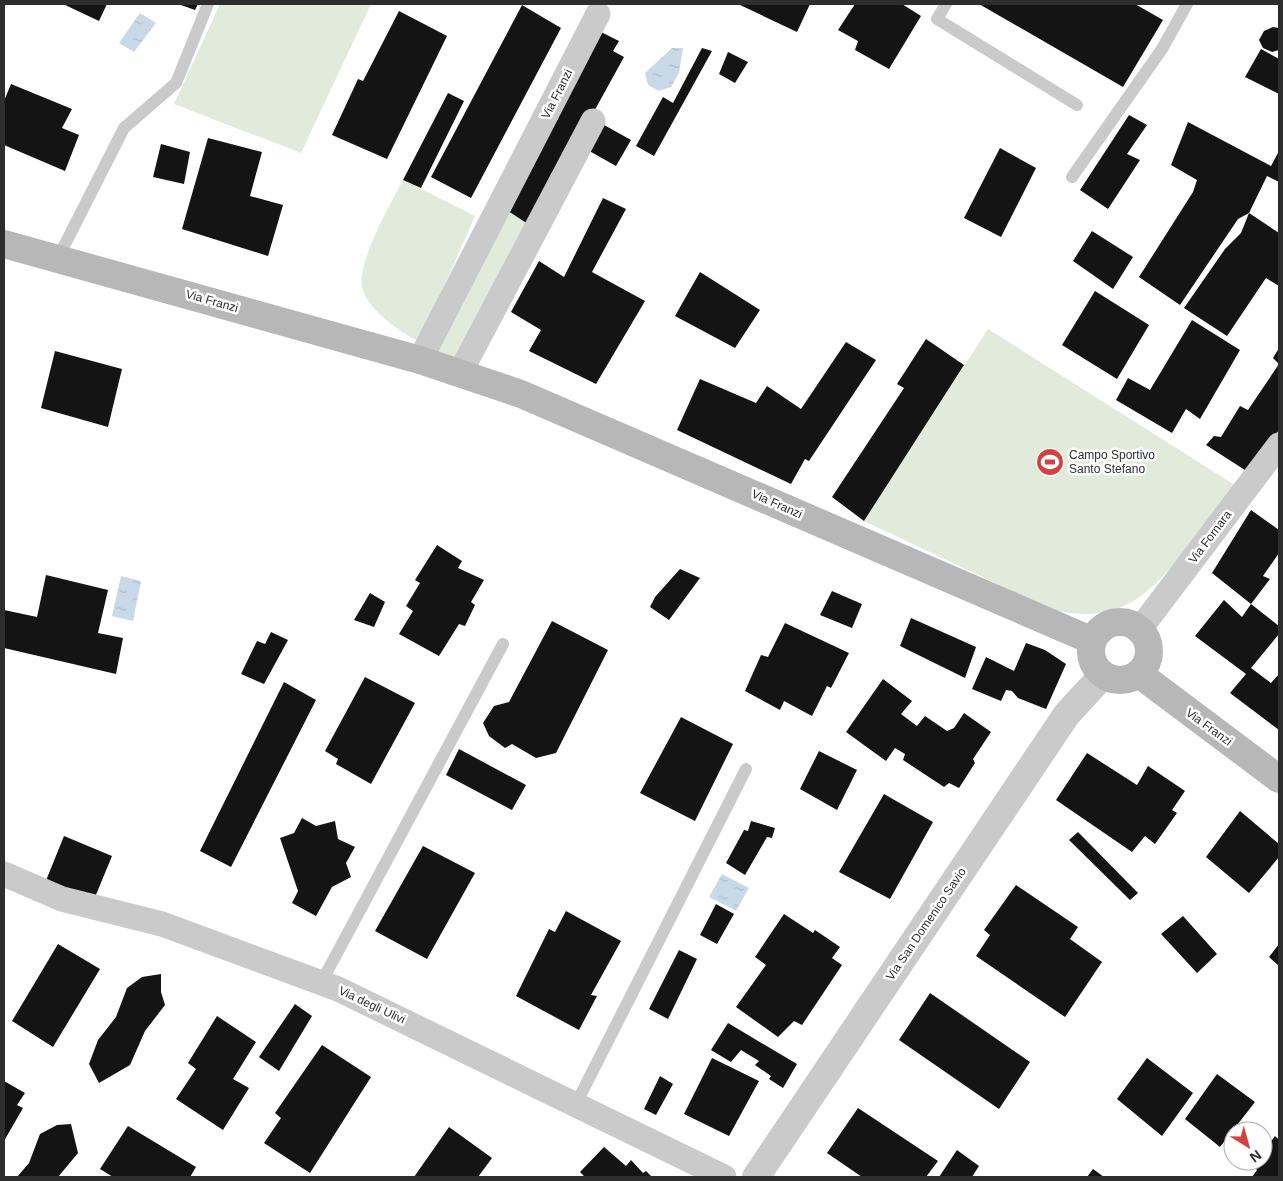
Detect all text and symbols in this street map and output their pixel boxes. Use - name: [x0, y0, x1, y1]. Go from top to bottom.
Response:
- street label: Via Franzi: [539, 67, 575, 121]
- street label: Via Franzi: [184, 287, 240, 315]
- sports icon: Campo Sportivo Santo Stefano: [1035, 447, 1065, 477]
- place label: Campo Sportivo Santo Stefano: [1069, 448, 1155, 476]
- street label: Via Franzi: [750, 487, 804, 521]
- street label: Via Fornara: [1186, 508, 1235, 566]
- street label: Via Franzi: [1183, 706, 1235, 748]
- street label: Via San Domenico Savio: [883, 865, 969, 983]
- street label: Via degli Ulivi: [336, 983, 408, 1027]
- north arrow: [1223, 1121, 1273, 1171]
- text: N: [1247, 1147, 1265, 1166]

